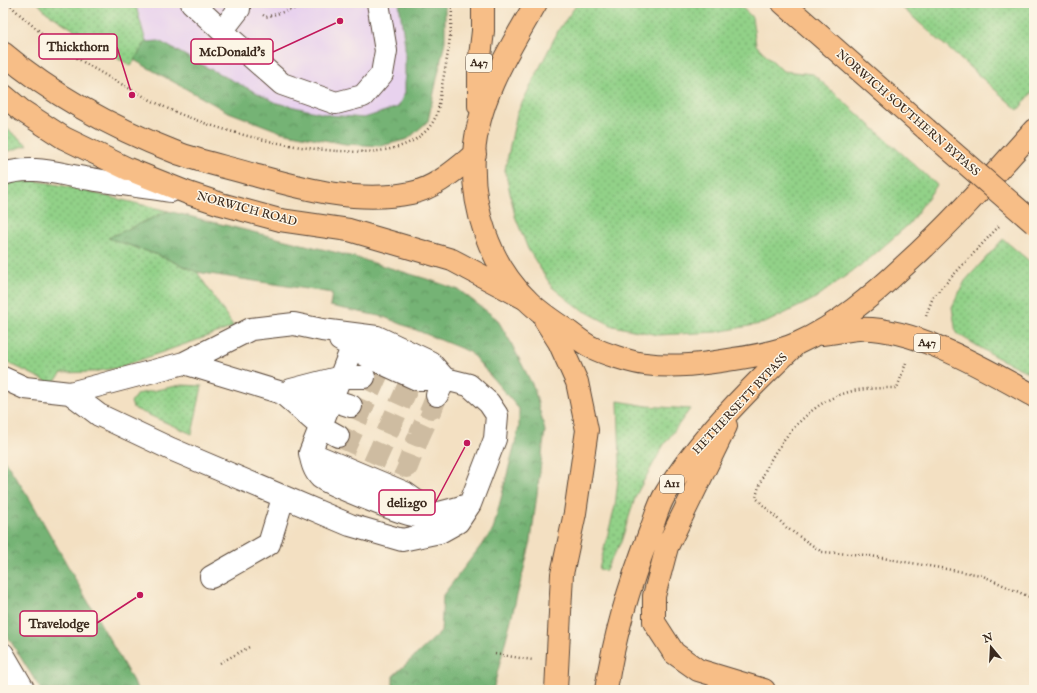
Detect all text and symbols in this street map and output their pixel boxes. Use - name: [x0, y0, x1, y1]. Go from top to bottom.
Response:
- callout: Thickthorn: [39, 34, 117, 59]
- text: Thickthorn: [46, 39, 109, 56]
- callout: McDonald's: [191, 39, 273, 64]
- text: McDonald's: [199, 44, 265, 61]
- street label: NORWICH SOUTHERN BYPASS: [833, 47, 983, 179]
- road number: A47: [466, 54, 492, 72]
- street label: NORWICH ROAD: [195, 188, 299, 230]
- road number: A47: [914, 334, 940, 352]
- street label: HETHERSETT BYPASS: [689, 350, 791, 458]
- road number: A11: [660, 475, 684, 493]
- callout: deli2go: [379, 490, 435, 515]
- text: deli2go: [387, 495, 427, 512]
- callout: Travelodge: [20, 611, 97, 636]
- text: Travelodge: [28, 616, 89, 633]
- north arrow: [971, 627, 1011, 667]
- text: N: [981, 630, 995, 647]

